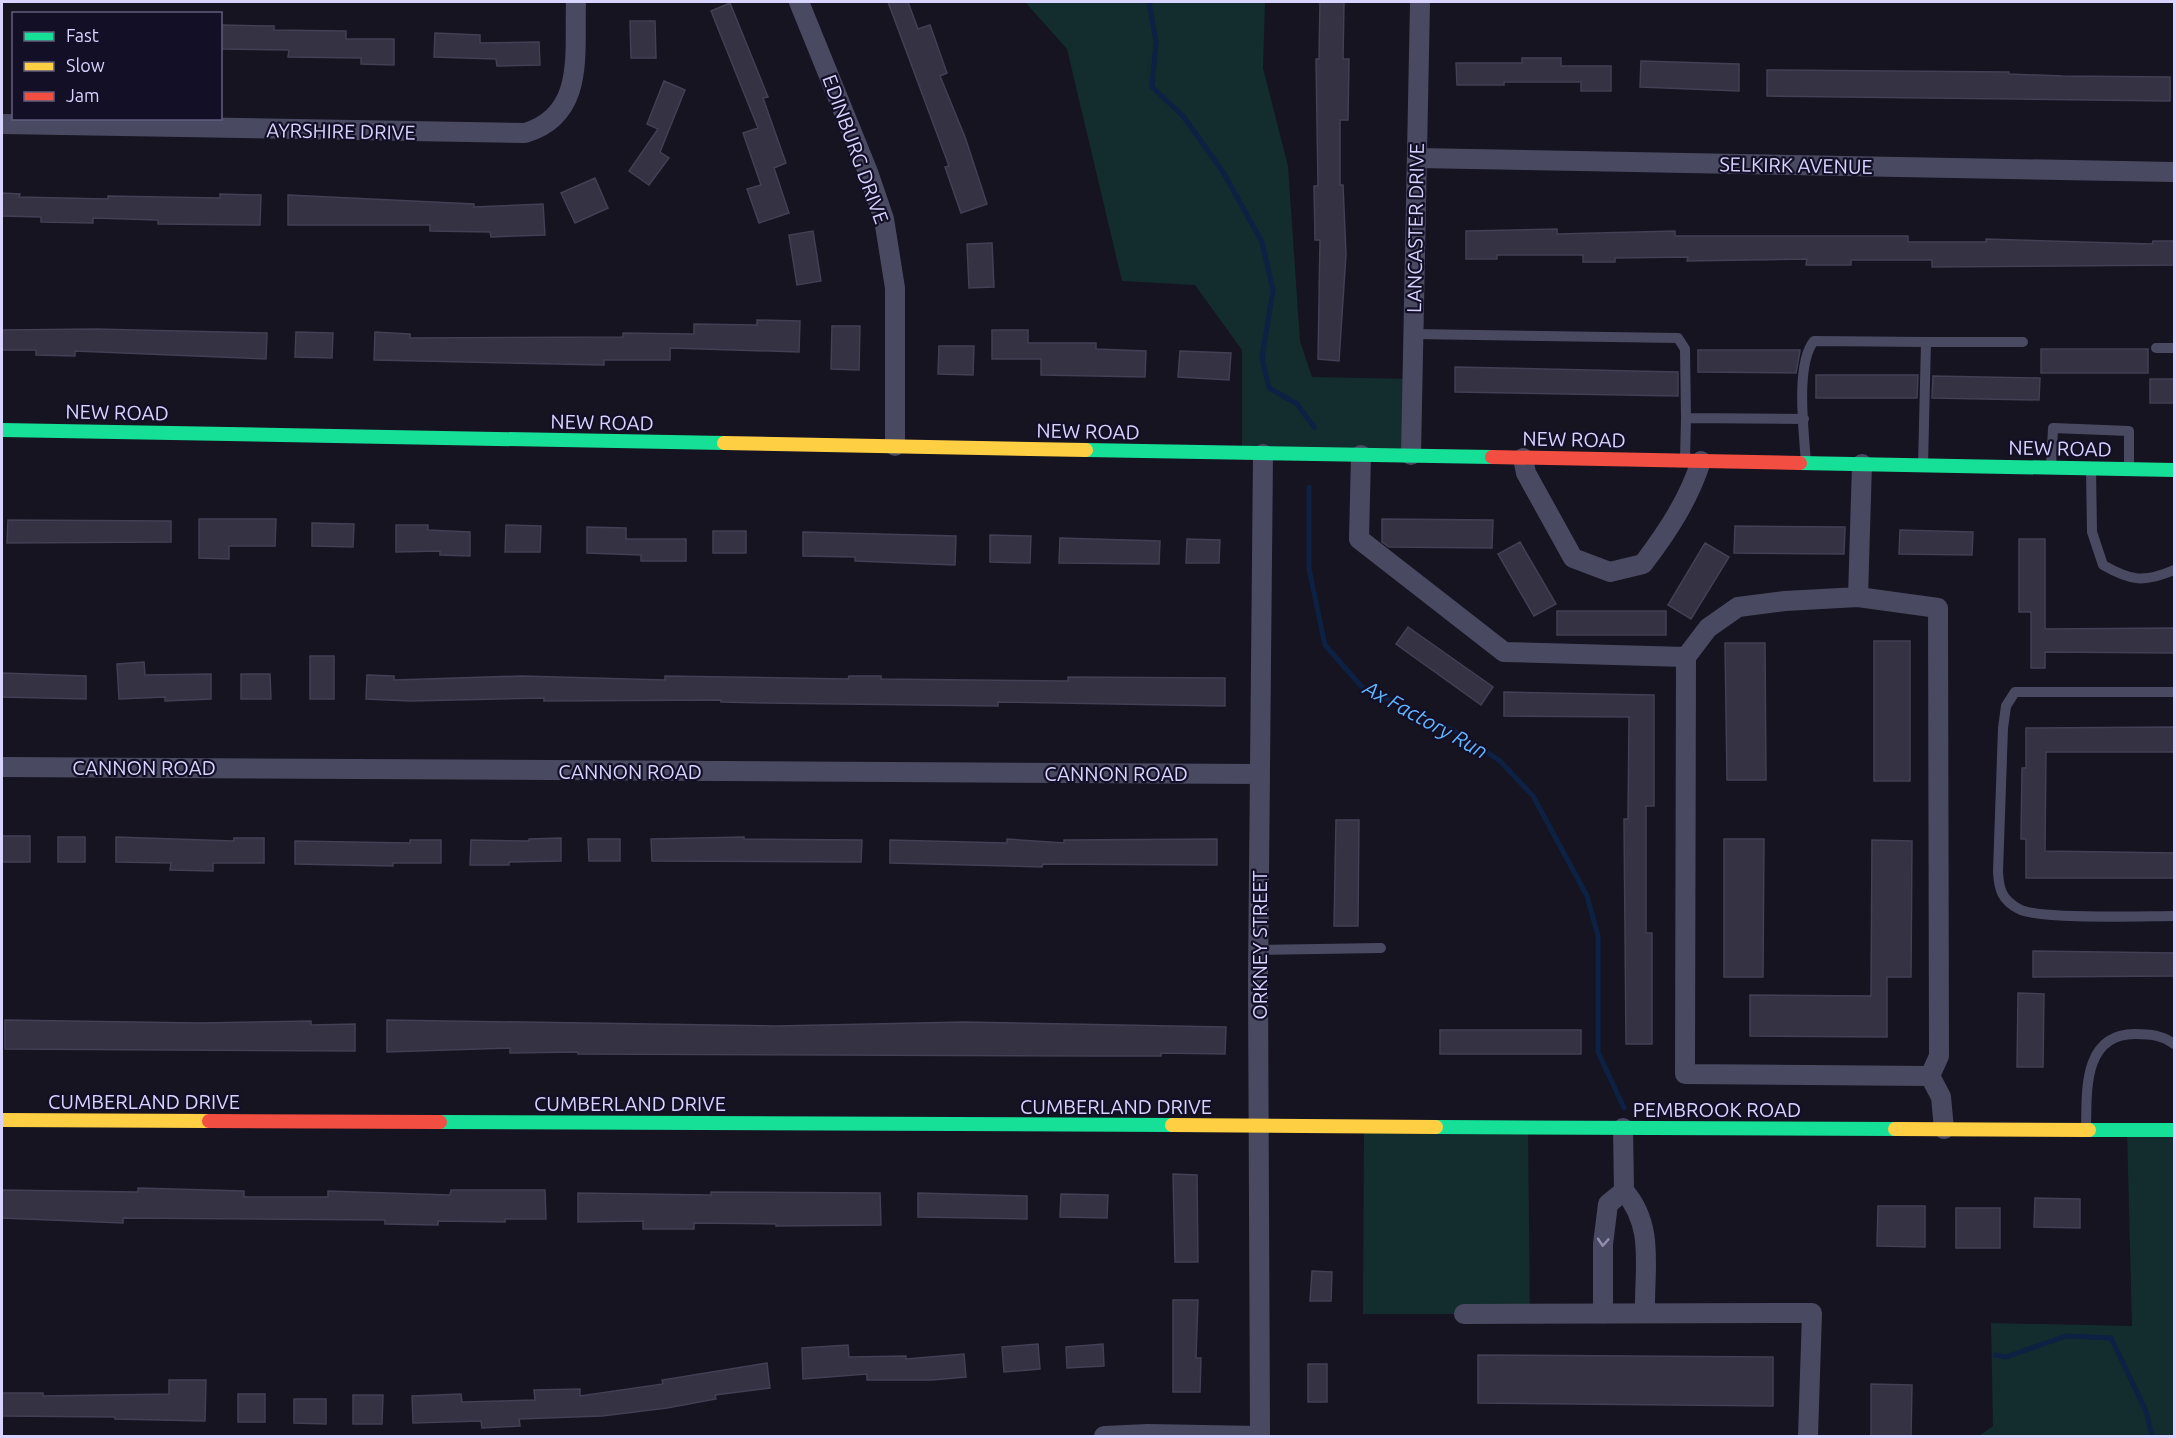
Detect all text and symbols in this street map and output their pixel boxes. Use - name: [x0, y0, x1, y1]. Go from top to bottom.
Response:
- legend: [12, 12, 222, 120]
- text: Fast: [66, 25, 99, 45]
- text: Slow: [66, 55, 105, 75]
- street label: EDINBURG DRIVE: [818, 71, 894, 227]
- text: Jam: [66, 85, 100, 105]
- street label: AYRSHIRE DRIVE: [266, 118, 416, 144]
- street label: LANCASTER DRIVE: [1402, 143, 1428, 313]
- street label: SELKIRK AVENUE: [1719, 152, 1873, 178]
- street label: NEW ROAD: [65, 400, 169, 424]
- street label: NEW ROAD: [550, 410, 654, 434]
- street label: NEW ROAD: [1036, 419, 1140, 443]
- street label: NEW ROAD: [1522, 427, 1626, 451]
- street label: NEW ROAD: [2008, 436, 2112, 460]
- water label: Ax Factory Run: [1359, 675, 1492, 763]
- street label: CANNON ROAD: [72, 756, 216, 779]
- street label: CANNON ROAD: [558, 760, 702, 783]
- street label: CANNON ROAD: [1044, 762, 1188, 785]
- street label: ORKNEY STREET: [1248, 870, 1271, 1020]
- street label: CUMBERLAND DRIVE: [48, 1090, 240, 1113]
- street label: CUMBERLAND DRIVE: [534, 1092, 726, 1115]
- street label: CUMBERLAND DRIVE: [1020, 1095, 1212, 1118]
- street label: PEMBROOK ROAD: [1633, 1098, 1801, 1121]
- one-way arrow: [1597, 1237, 1610, 1246]

